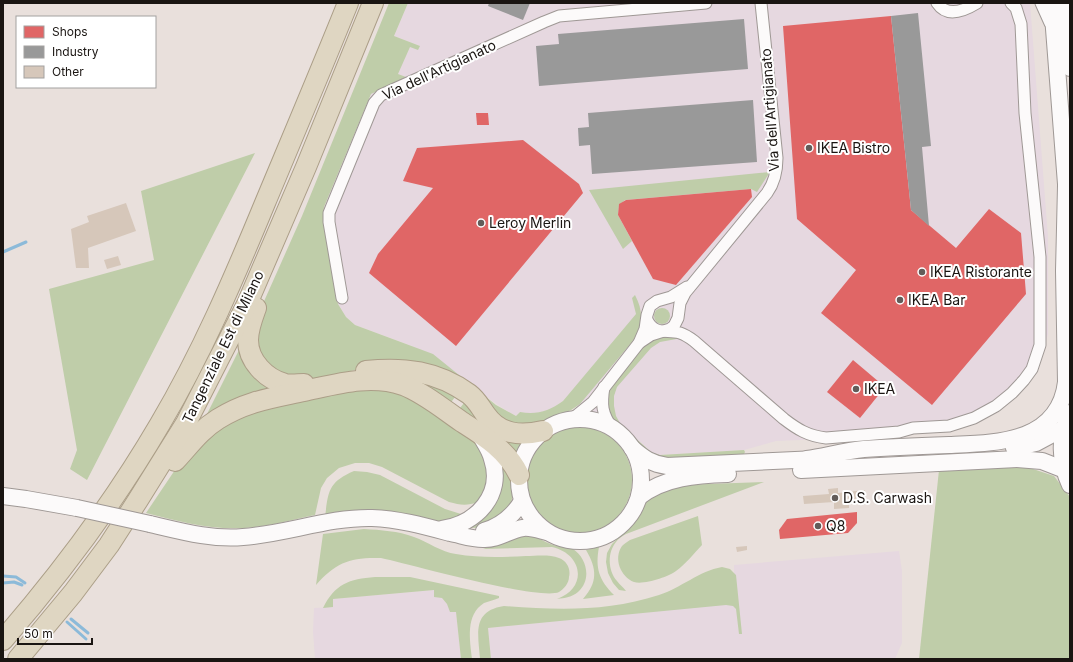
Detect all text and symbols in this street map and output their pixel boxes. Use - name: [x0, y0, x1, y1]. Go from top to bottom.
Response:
- legend: [16, 16, 156, 88]
- text: Shops: [52, 24, 88, 39]
- street label: Via dell'Artigianato: [379, 36, 498, 103]
- text: Industry: [52, 44, 99, 59]
- street label: Via dell'Artigianato: [757, 48, 782, 172]
- text: Other: [52, 64, 84, 79]
- place label: IKEA Bistro: [817, 139, 890, 156]
- marker: IKEA Bistro: [804, 143, 814, 153]
- place label: Leroy Merlin: [489, 214, 571, 231]
- marker: Leroy Merlin: [476, 218, 486, 228]
- place label: IKEA Ristorante: [930, 263, 1032, 280]
- marker: IKEA Ristorante: [917, 267, 927, 277]
- street label: Tangenziale Est di Milano: [178, 268, 267, 426]
- place label: IKEA Bar: [908, 291, 965, 308]
- marker: IKEA Bar: [895, 295, 905, 305]
- place label: IKEA: [864, 380, 896, 397]
- marker: IKEA: [851, 384, 861, 394]
- place label: D.S. Carwash: [843, 489, 932, 506]
- marker: D.S. Carwash: [830, 493, 840, 503]
- place label: Q8: [826, 517, 845, 534]
- marker: Q8: [813, 521, 823, 531]
- scale bar: [18, 620, 92, 646]
- text: 50 m: [24, 626, 53, 641]

